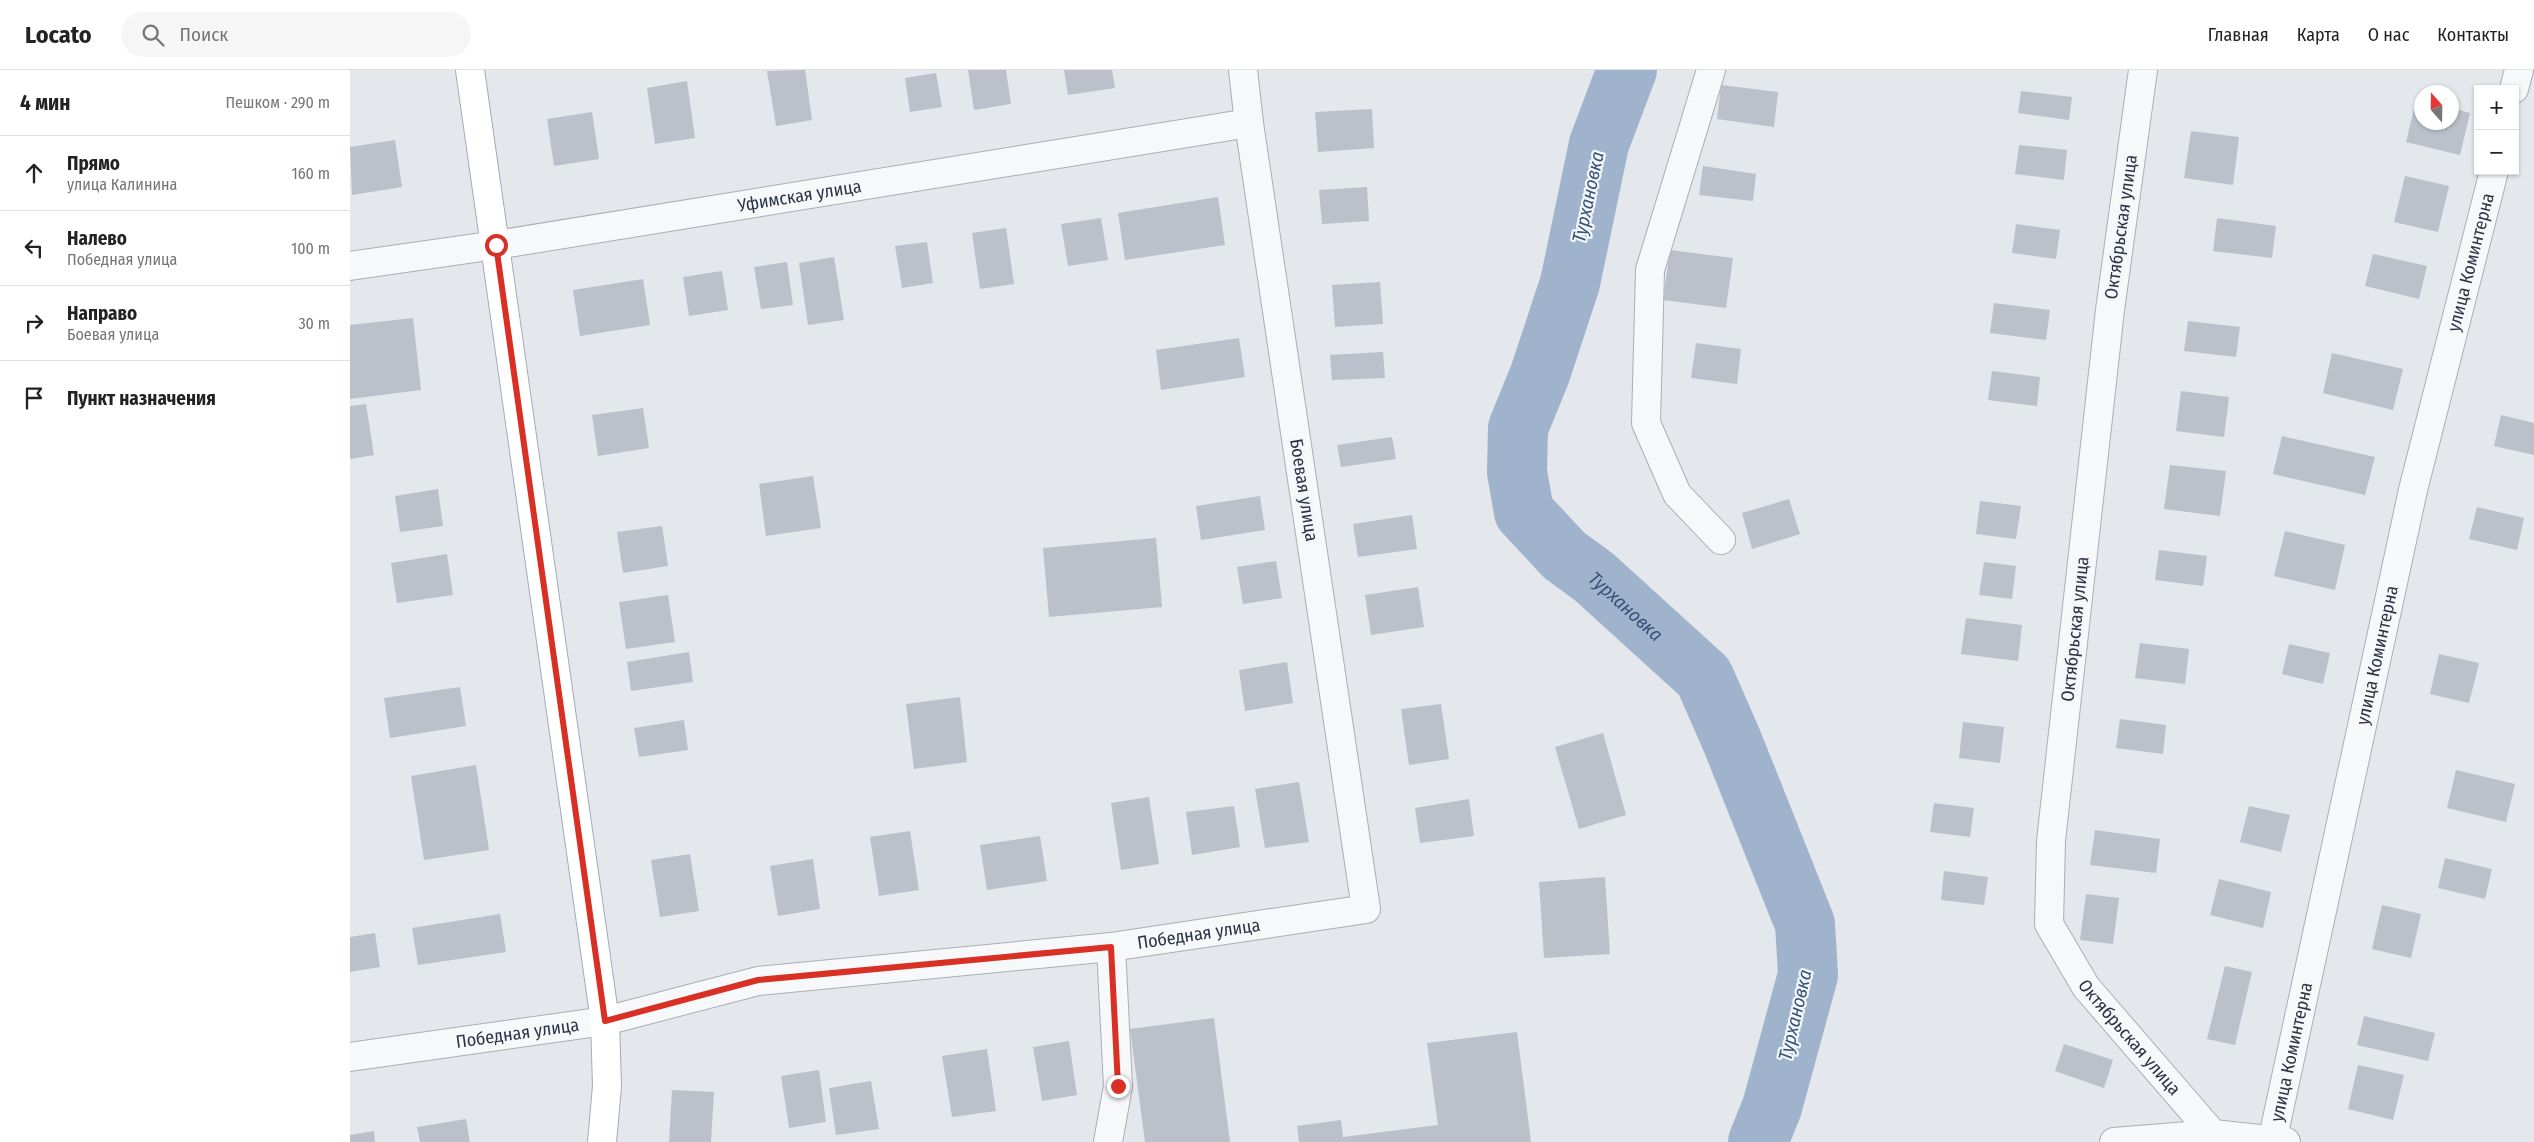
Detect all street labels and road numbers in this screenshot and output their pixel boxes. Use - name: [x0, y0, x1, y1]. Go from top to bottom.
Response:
- street label: Октябрьская улица: [2100, 153, 2142, 301]
- street label: Уфимская улица: [735, 175, 863, 217]
- street label: улица Коминтерна: [2443, 190, 2499, 334]
- street label: Боевая улица: [1285, 437, 1323, 543]
- street label: Октябрьская улица: [2056, 555, 2094, 703]
- street label: улица Коминтерна: [2351, 583, 2403, 727]
- street label: Победная улица: [1136, 914, 1262, 954]
- street label: Октябрьская улица: [2073, 976, 2186, 1100]
- street label: улица Коминтерна: [2266, 980, 2317, 1124]
- street label: Победная улица: [454, 1014, 581, 1053]

